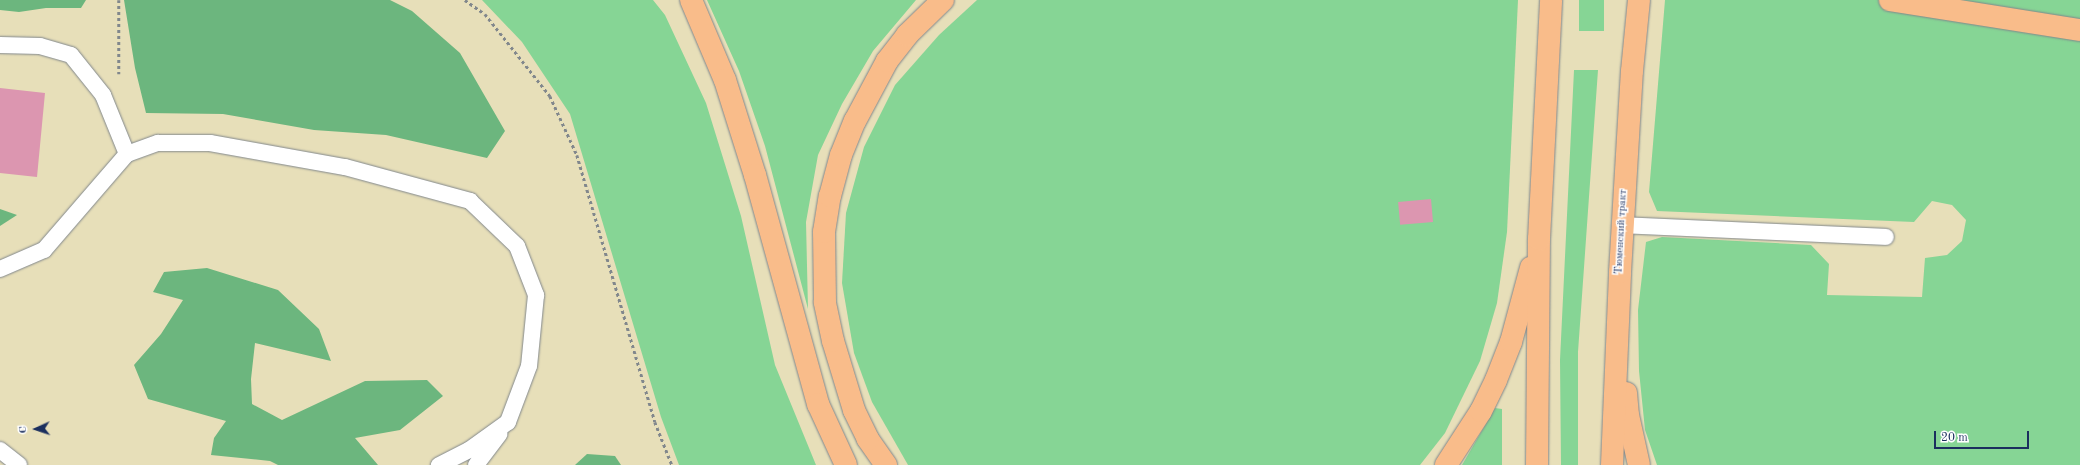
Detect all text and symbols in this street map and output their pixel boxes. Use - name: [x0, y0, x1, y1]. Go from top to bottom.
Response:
- street label: Тюменский тракт: [1613, 189, 1631, 275]
- north arrow: [16, 409, 56, 449]
- scale bar: [1936, 423, 2031, 449]
- text: С: [18, 426, 29, 434]
- text: 20 m: [1941, 432, 1968, 444]

